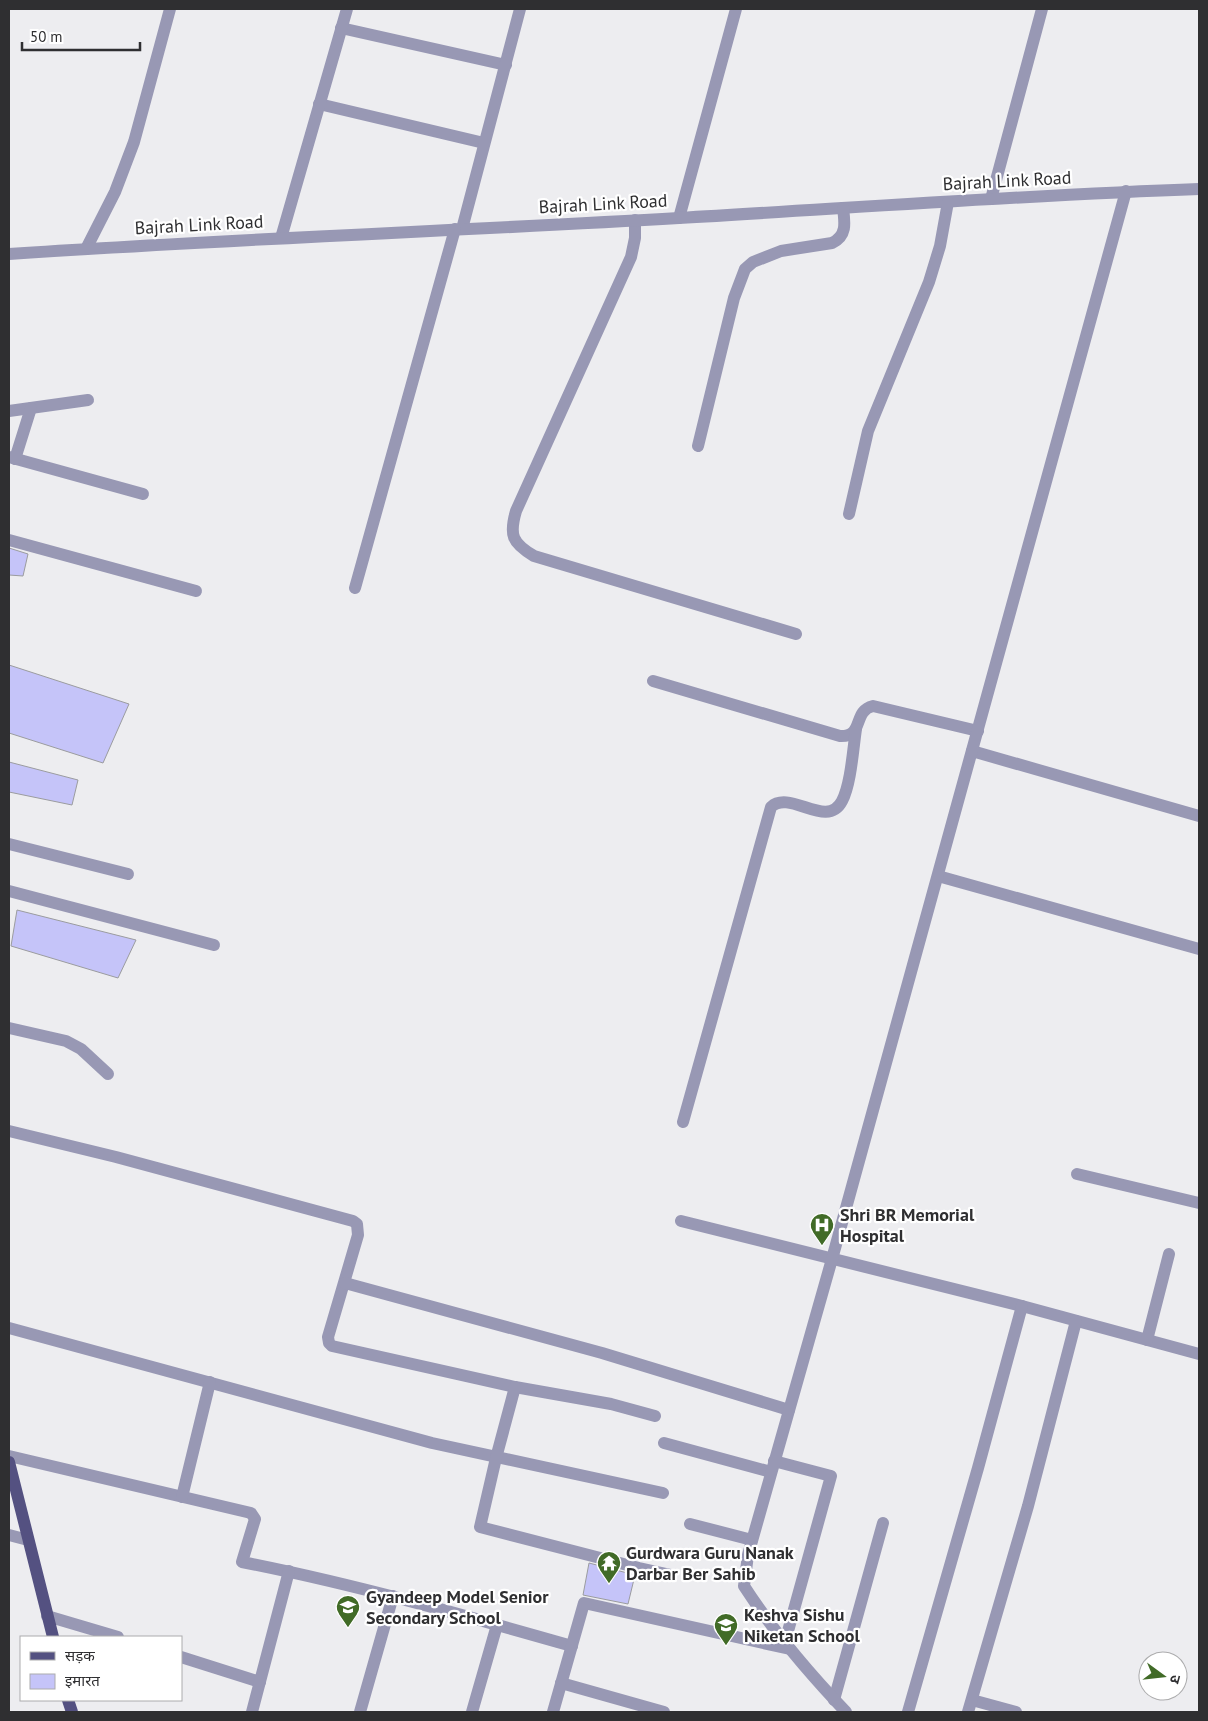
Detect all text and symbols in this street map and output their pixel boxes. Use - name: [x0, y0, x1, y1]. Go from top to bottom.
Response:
- scale bar: [22, 20, 140, 52]
- text: 50 m: [30, 27, 63, 46]
- street label: Bajrah Link Road: [942, 166, 1072, 195]
- street label: Bajrah Link Road: [538, 189, 668, 218]
- street label: Bajrah Link Road: [134, 210, 264, 239]
- place label: Shri BR Memorial Hospital: [840, 1203, 975, 1247]
- hospital icon: Shri BR Memorial Hospital: [809, 1212, 835, 1246]
- place label: Gurdwara Guru Nanak Darbar Ber Sahib: [626, 1541, 794, 1585]
- temple icon: Gurdwara Guru Nanak Darbar Ber Sahib: [596, 1550, 622, 1584]
- place label: Gyandeep Model Senior Secondary School: [366, 1585, 549, 1629]
- school or university icon: Gyandeep Model Senior Secondary School: [335, 1594, 361, 1628]
- place label: Keshva Sishu Niketan School: [744, 1603, 860, 1647]
- school or university icon: Keshva Sishu Niketan School: [713, 1612, 739, 1646]
- legend: [20, 1636, 182, 1701]
- text: सड़क: [65, 1646, 95, 1665]
- north arrow: [1138, 1651, 1188, 1701]
- text: इमारत: [65, 1671, 100, 1690]
- text: उ: [1166, 1673, 1185, 1686]

